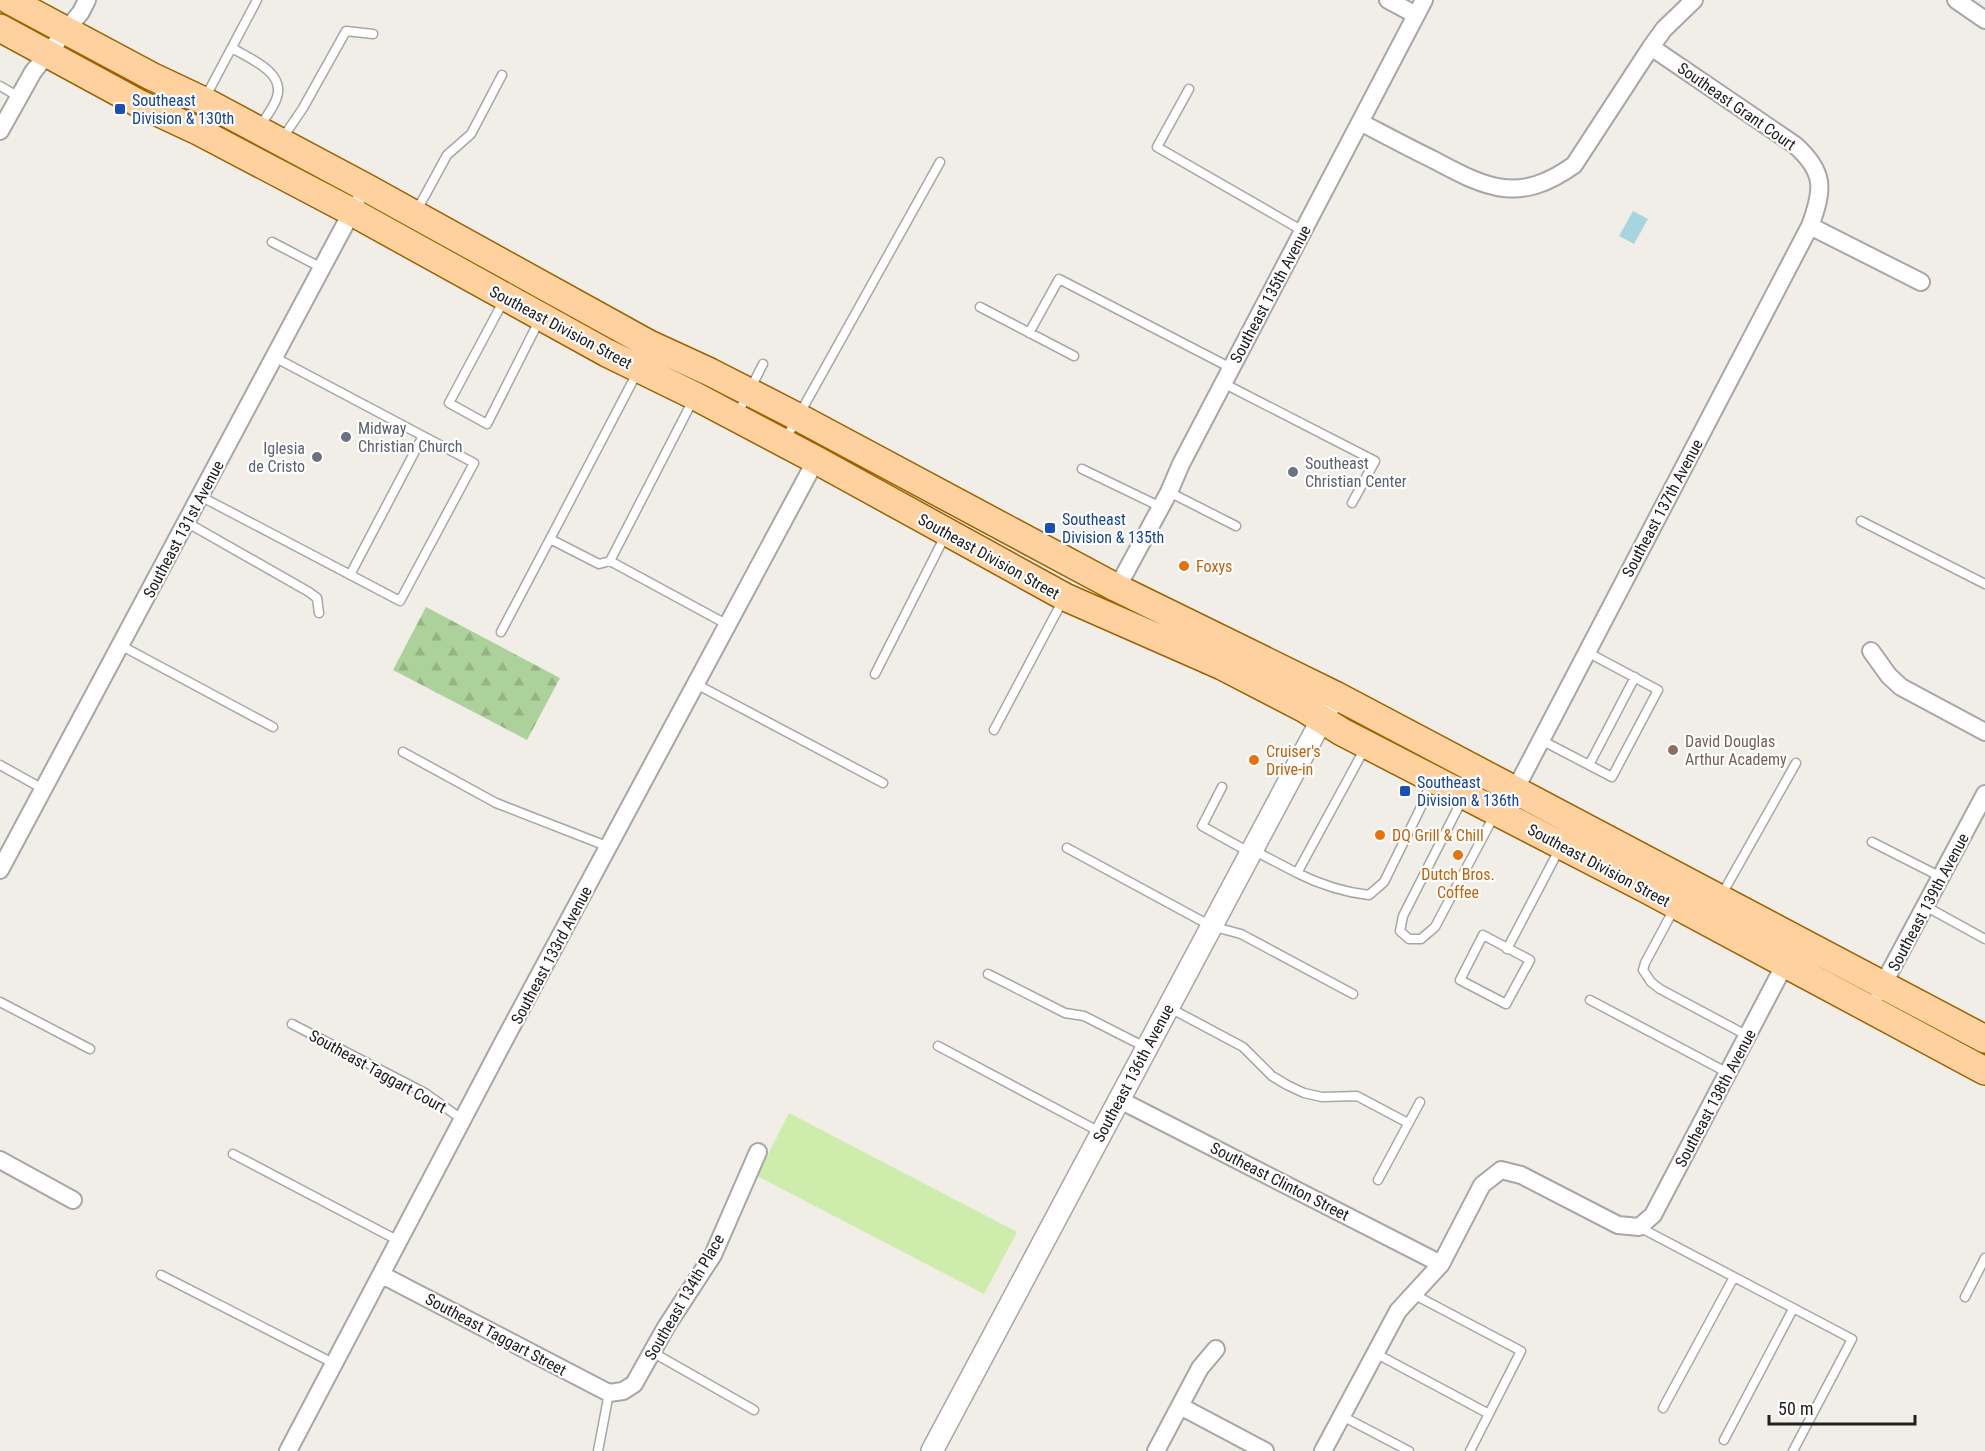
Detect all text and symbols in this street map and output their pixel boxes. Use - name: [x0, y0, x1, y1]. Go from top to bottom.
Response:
- street label: Southeast Grant Court: [1674, 58, 1800, 155]
- place label: Southeast Division & 130th: [132, 91, 234, 128]
- marker: Southeast Division & 130th: [113, 102, 127, 116]
- street label: Southeast 135th Avenue: [1226, 222, 1315, 366]
- street label: Southeast Division Street: [486, 282, 635, 373]
- place label: Midway Christian Church: [358, 419, 463, 456]
- marker: Midway Christian Church: [339, 430, 353, 444]
- street label: Southeast 137th Avenue: [1618, 436, 1707, 580]
- place label: Iglesia de Cristo: [248, 439, 305, 476]
- marker: Iglesia de Cristo: [310, 450, 324, 464]
- place label: Southeast Christian Center: [1305, 454, 1407, 491]
- street label: Southeast 131st Avenue: [139, 457, 228, 601]
- marker: Southeast Christian Center: [1286, 465, 1300, 479]
- street label: Southeast Division Street: [915, 510, 1063, 603]
- place label: Southeast Division & 135th: [1062, 510, 1164, 547]
- marker: Southeast Division & 135th: [1043, 521, 1057, 535]
- place label: Foxys: [1196, 557, 1232, 576]
- marker: Foxys: [1177, 559, 1191, 573]
- place label: David Douglas Arthur Academy: [1685, 732, 1787, 769]
- place label: Cruiser's Drive-in: [1266, 742, 1321, 779]
- marker: David Douglas Arthur Academy: [1666, 743, 1680, 757]
- marker: Cruiser's Drive-in: [1247, 753, 1261, 767]
- place label: Southeast Division & 136th: [1417, 773, 1519, 810]
- marker: Southeast Division & 136th: [1398, 784, 1412, 798]
- street label: Southeast Division Street: [1524, 820, 1673, 911]
- place label: DQ Grill & Chill: [1392, 826, 1484, 845]
- marker: DQ Grill & Chill: [1373, 828, 1387, 842]
- street label: Southeast 139th Avenue: [1884, 830, 1973, 974]
- marker: Dutch Bros. Coffee: [1451, 848, 1465, 862]
- place label: Dutch Bros. Coffee: [1421, 865, 1495, 902]
- street label: Southeast 133rd Avenue: [507, 883, 596, 1027]
- street label: Southeast 136th Avenue: [1089, 1001, 1178, 1145]
- street label: Southeast Taggart Court: [306, 1026, 450, 1117]
- street label: Southeast 138th Avenue: [1671, 1026, 1760, 1170]
- street label: Southeast Clinton Street: [1207, 1138, 1353, 1225]
- street label: Southeast 134th Place: [641, 1231, 728, 1364]
- street label: Southeast Taggart Street: [422, 1289, 570, 1380]
- scale bar: [1769, 1388, 1914, 1426]
- text: 50 m: [1778, 1398, 1813, 1419]

